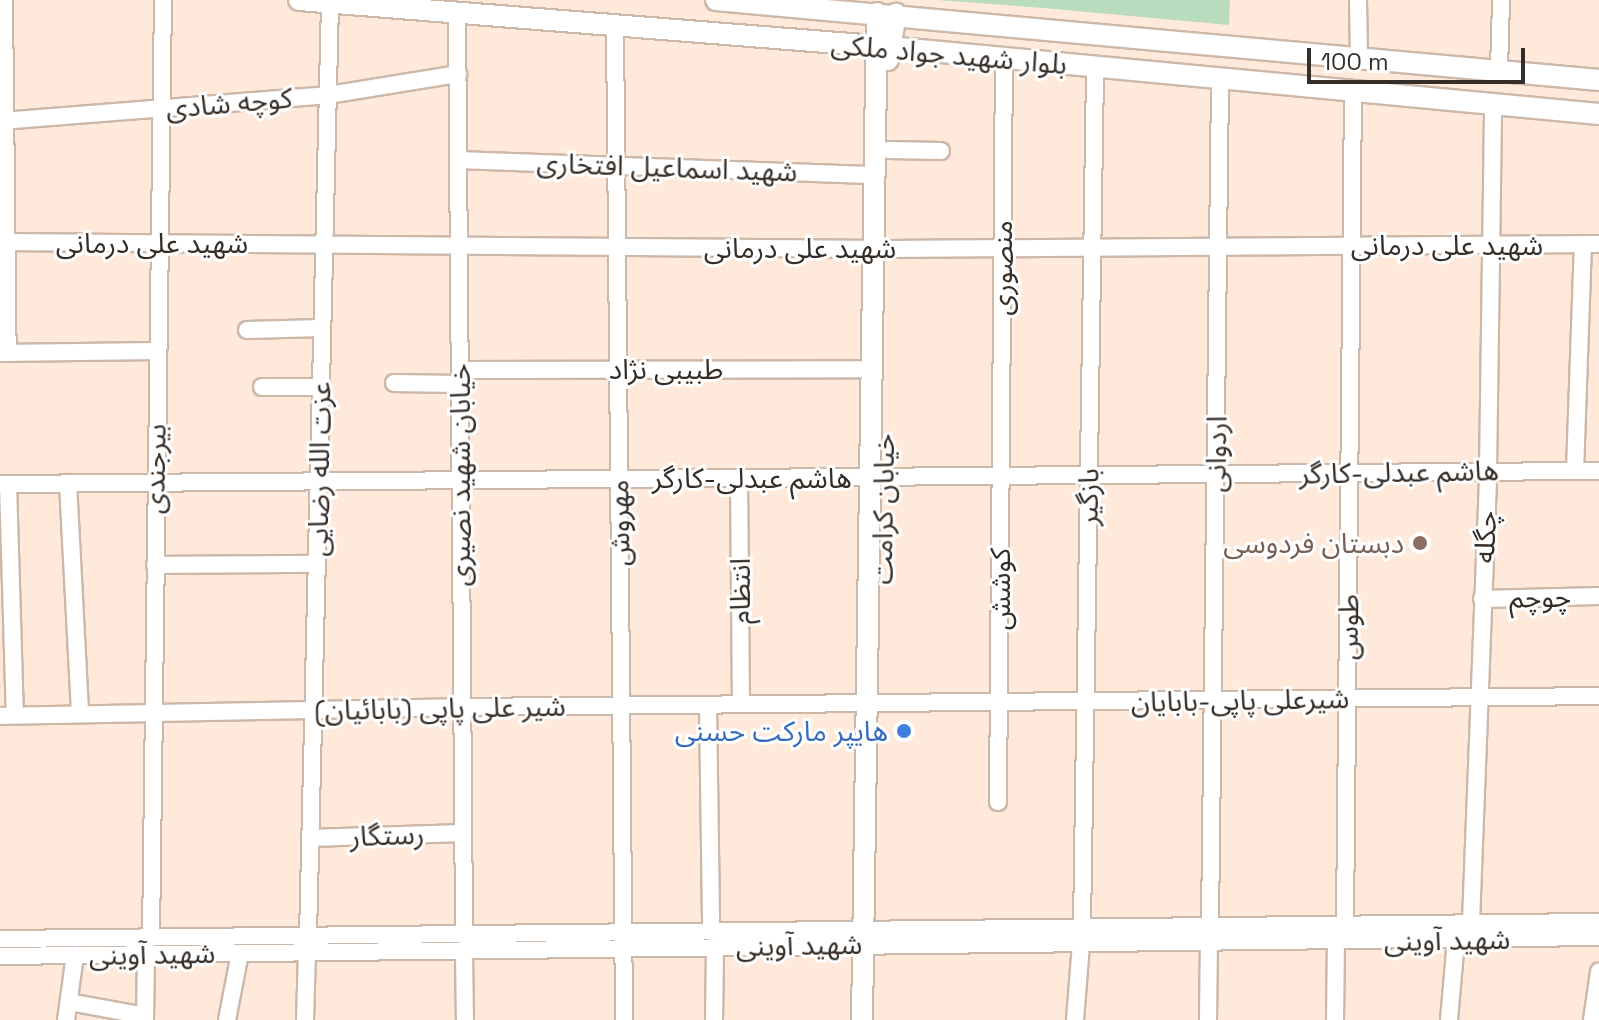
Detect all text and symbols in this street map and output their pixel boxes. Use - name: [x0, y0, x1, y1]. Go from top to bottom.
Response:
- street label: بلوار شهید جواد ملکی: [830, 27, 1068, 81]
- scale bar: [1311, 32, 1529, 82]
- text: 100 m: [1321, 46, 1389, 77]
- street label: کوچه شادی: [164, 81, 294, 125]
- street label: شهید اسماعیل افتخاری: [536, 146, 798, 188]
- street label: منصوری: [985, 220, 1019, 316]
- street label: شهید علی درمانی: [56, 226, 248, 260]
- street label: شهید علی درمانی: [1351, 228, 1543, 262]
- street label: شهید علی درمانی: [704, 231, 896, 265]
- street label: طبیبی نژاد: [609, 352, 723, 386]
- street label: خیابان شهید نصیری: [443, 364, 477, 586]
- street label: عزت الله رضایی: [301, 381, 337, 557]
- street label: اردوانی: [1199, 415, 1233, 493]
- street label: بیرجندی: [137, 424, 173, 514]
- street label: خیابان کرامت: [865, 433, 901, 585]
- street label: هاشم عبدلی-کارگر: [1299, 453, 1499, 491]
- street label: هاشم عبدلی-کارگر: [652, 461, 852, 495]
- street label: بازگیر: [1071, 468, 1105, 526]
- street label: مهروش: [601, 480, 637, 566]
- street label: چگله: [1467, 510, 1503, 564]
- place label: دبستان فردوسی: [1223, 526, 1404, 560]
- marker: دبستان فردوسی: [1411, 534, 1429, 552]
- street label: کوشش: [983, 548, 1017, 630]
- street label: انتظام: [723, 558, 757, 624]
- street label: چوچم: [1509, 580, 1571, 614]
- street label: طوس: [1331, 594, 1365, 660]
- street label: شیرعلی پاپی-بابایان: [1131, 681, 1349, 719]
- street label: شیر علی پاپی (بابائیان): [314, 689, 566, 727]
- place label: هایپر مارکت حسنی: [675, 714, 888, 748]
- marker: هایپر مارکت حسنی: [895, 722, 913, 740]
- street label: رستگار: [349, 817, 425, 853]
- street label: شهید آوینی: [1384, 922, 1510, 958]
- street label: شهید آوینی: [736, 927, 862, 963]
- street label: شهید آوینی: [89, 936, 215, 972]

